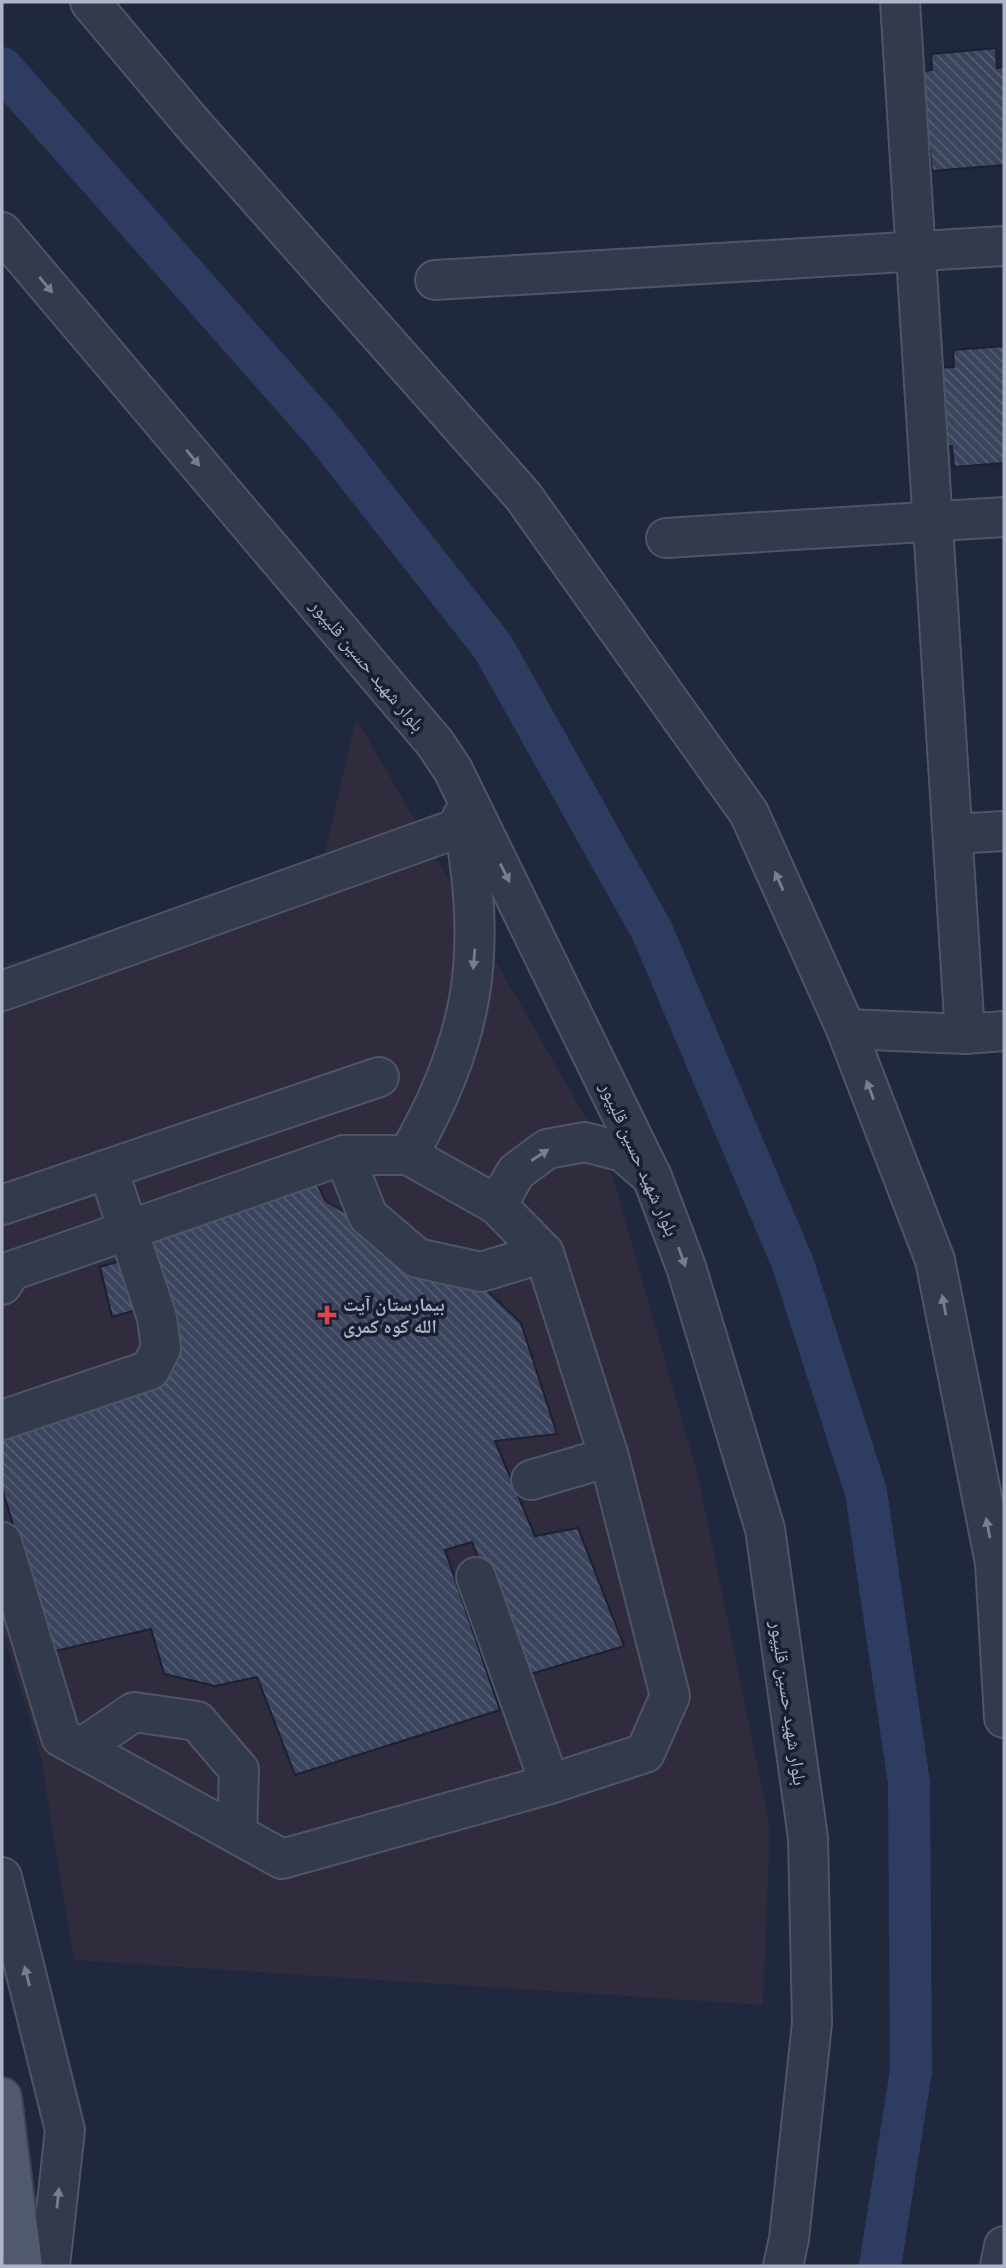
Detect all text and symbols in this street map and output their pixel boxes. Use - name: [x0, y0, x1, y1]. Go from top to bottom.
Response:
- one-way arrow: [38, 276, 53, 293]
- one-way arrow: [185, 449, 201, 467]
- street label: بلوار شهید حسین قلیپور: [305, 593, 431, 736]
- one-way arrow: [499, 863, 510, 883]
- one-way arrow: [773, 871, 785, 891]
- one-way arrow: [468, 948, 479, 970]
- street label: بلوار شهید حسین قلیپور: [595, 1077, 685, 1240]
- one-way arrow: [864, 1080, 875, 1101]
- one-way arrow: [531, 1148, 549, 1162]
- one-way arrow: [677, 1246, 688, 1267]
- place label: بیمارستان آیت الله کوه کمری: [343, 1292, 445, 1338]
- one-way arrow: [938, 1294, 949, 1316]
- marker: بیمارستان آیت الله کوه کمری: [317, 1305, 337, 1325]
- one-way arrow: [982, 1517, 993, 1539]
- street label: بلوار شهید حسین قلیپور: [765, 1618, 812, 1787]
- one-way arrow: [21, 1965, 32, 1987]
- one-way arrow: [52, 2187, 63, 2209]

